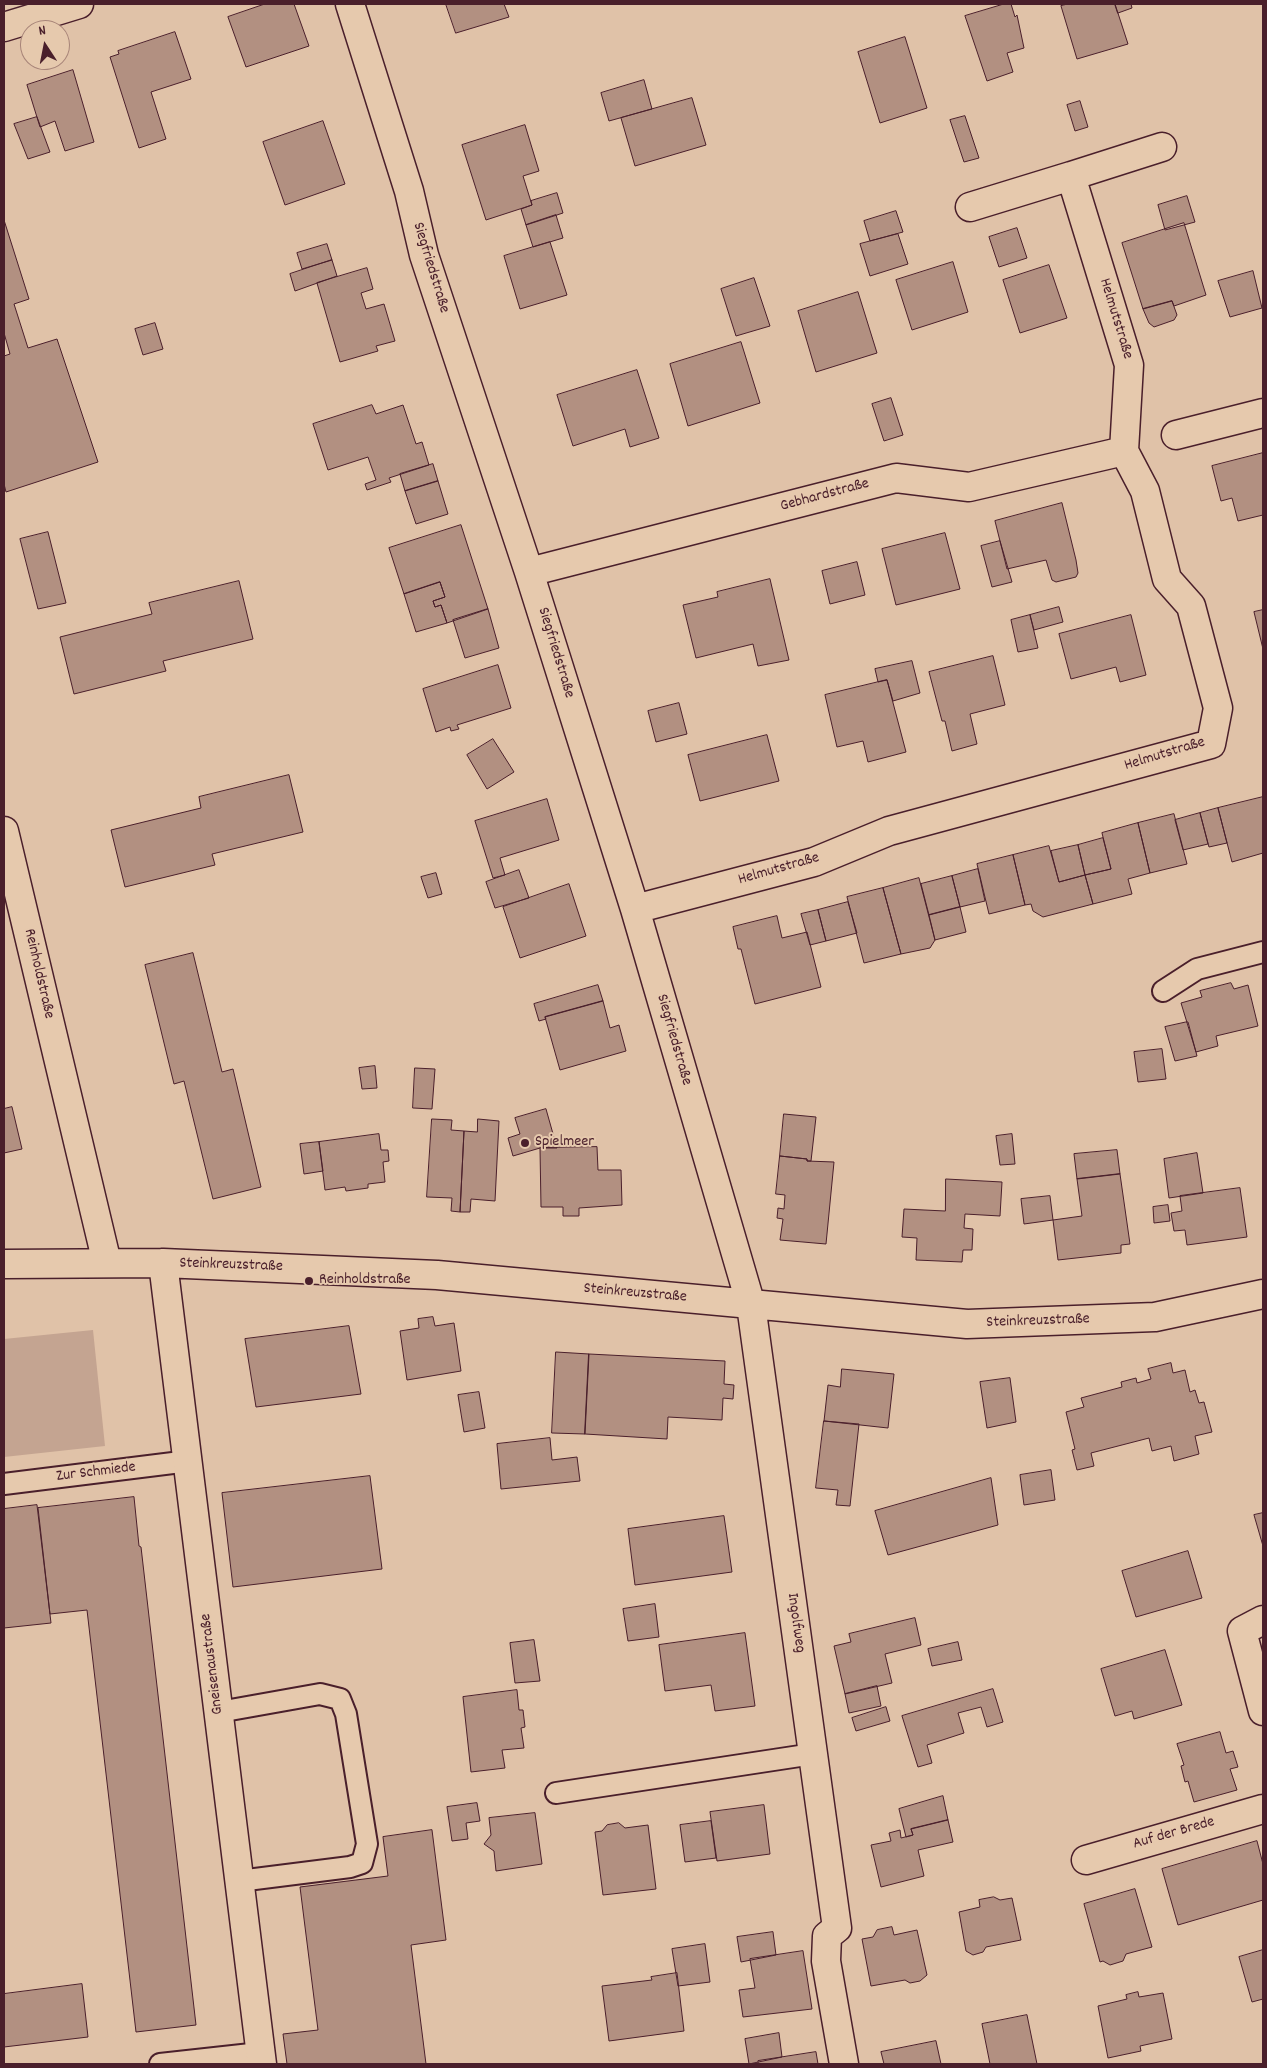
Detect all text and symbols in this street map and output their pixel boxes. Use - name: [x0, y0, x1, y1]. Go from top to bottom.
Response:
- north arrow: [20, 20, 70, 70]
- text: N: [37, 21, 48, 42]
- street label: Siegfriedstraße: [407, 220, 453, 316]
- street label: Helmutstraße: [1094, 276, 1136, 362]
- street label: Gebhardstraße: [779, 475, 871, 517]
- street label: Siegfriedstraße: [532, 605, 578, 701]
- street label: Helmutstraße: [1122, 734, 1208, 776]
- street label: Helmutstraße: [736, 849, 822, 891]
- street label: Reinholdstraße: [18, 927, 58, 1021]
- street label: Siegfriedstraße: [651, 992, 695, 1088]
- place label: Spielmeer: [535, 1133, 594, 1153]
- marker: Spielmeer: [519, 1137, 531, 1149]
- street label: Steinkreuzstraße: [179, 1255, 283, 1277]
- place label: Reinholdstraße: [319, 1271, 411, 1291]
- marker: Reinholdstraße: [303, 1275, 315, 1287]
- street label: Steinkreuzstraße: [583, 1280, 687, 1308]
- street label: Steinkreuzstraße: [986, 1311, 1090, 1333]
- street label: Zur Schmiede: [55, 1459, 137, 1487]
- street label: Ingolfweg: [781, 1592, 809, 1654]
- street label: Gneisenaustraße: [197, 1612, 229, 1716]
- street label: Auf der Brede: [1131, 1813, 1217, 1855]

